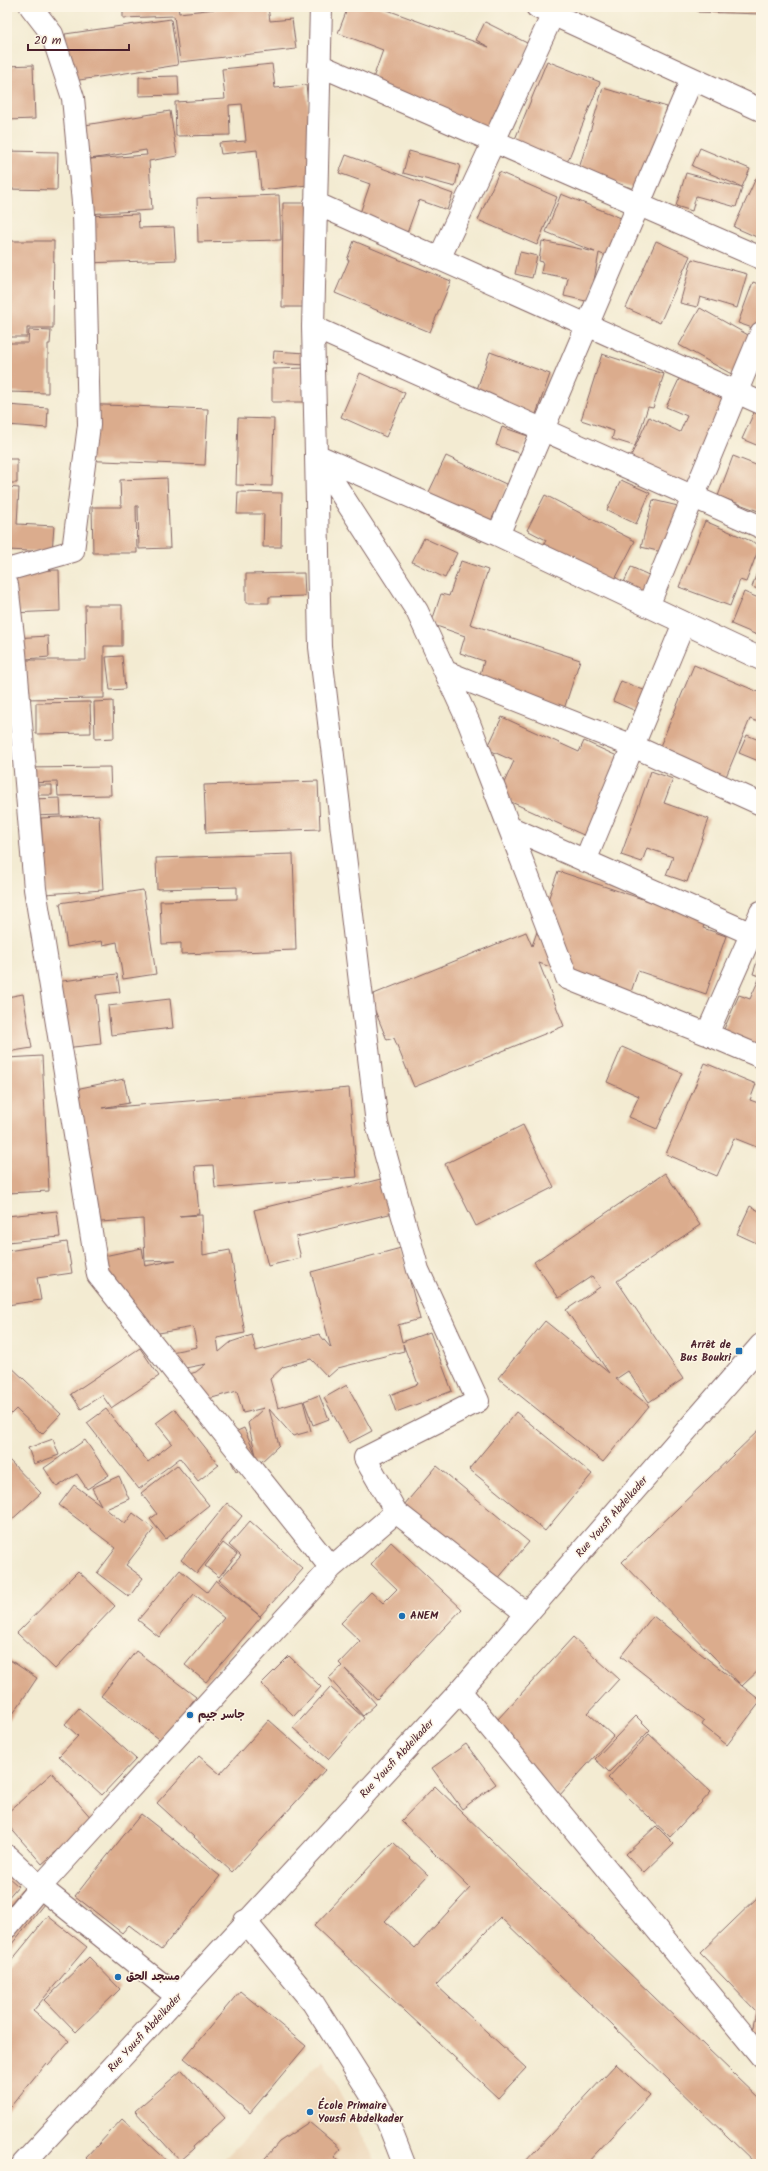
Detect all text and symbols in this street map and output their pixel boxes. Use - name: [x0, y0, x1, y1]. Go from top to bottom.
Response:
- scale bar: [28, 26, 129, 52]
- text: 20 m: [34, 31, 62, 50]
- place label: Arrêt de Bus Boukri: [680, 1336, 732, 1367]
- marker: Arrêt de Bus Boukri: [734, 1346, 744, 1356]
- street label: Rue Yousfi Abdelkader: [572, 1471, 653, 1562]
- place label: ANEM: [410, 1607, 439, 1625]
- marker: ANEM: [397, 1611, 407, 1621]
- place label: جاسر جيم: [198, 1706, 245, 1724]
- marker: جاسر جيم: [185, 1710, 195, 1720]
- street label: Rue Yousfi Abdelkader: [355, 1714, 439, 1803]
- place label: مسجد الحق: [126, 1968, 180, 1986]
- marker: مسجد الحق: [113, 1972, 123, 1982]
- street label: Rue Yousfi Abdelkader: [103, 1988, 187, 2077]
- place label: École Primaire Yousfi Abdelkader: [318, 2097, 404, 2128]
- marker: École Primaire Yousfi Abdelkader: [305, 2107, 315, 2117]

